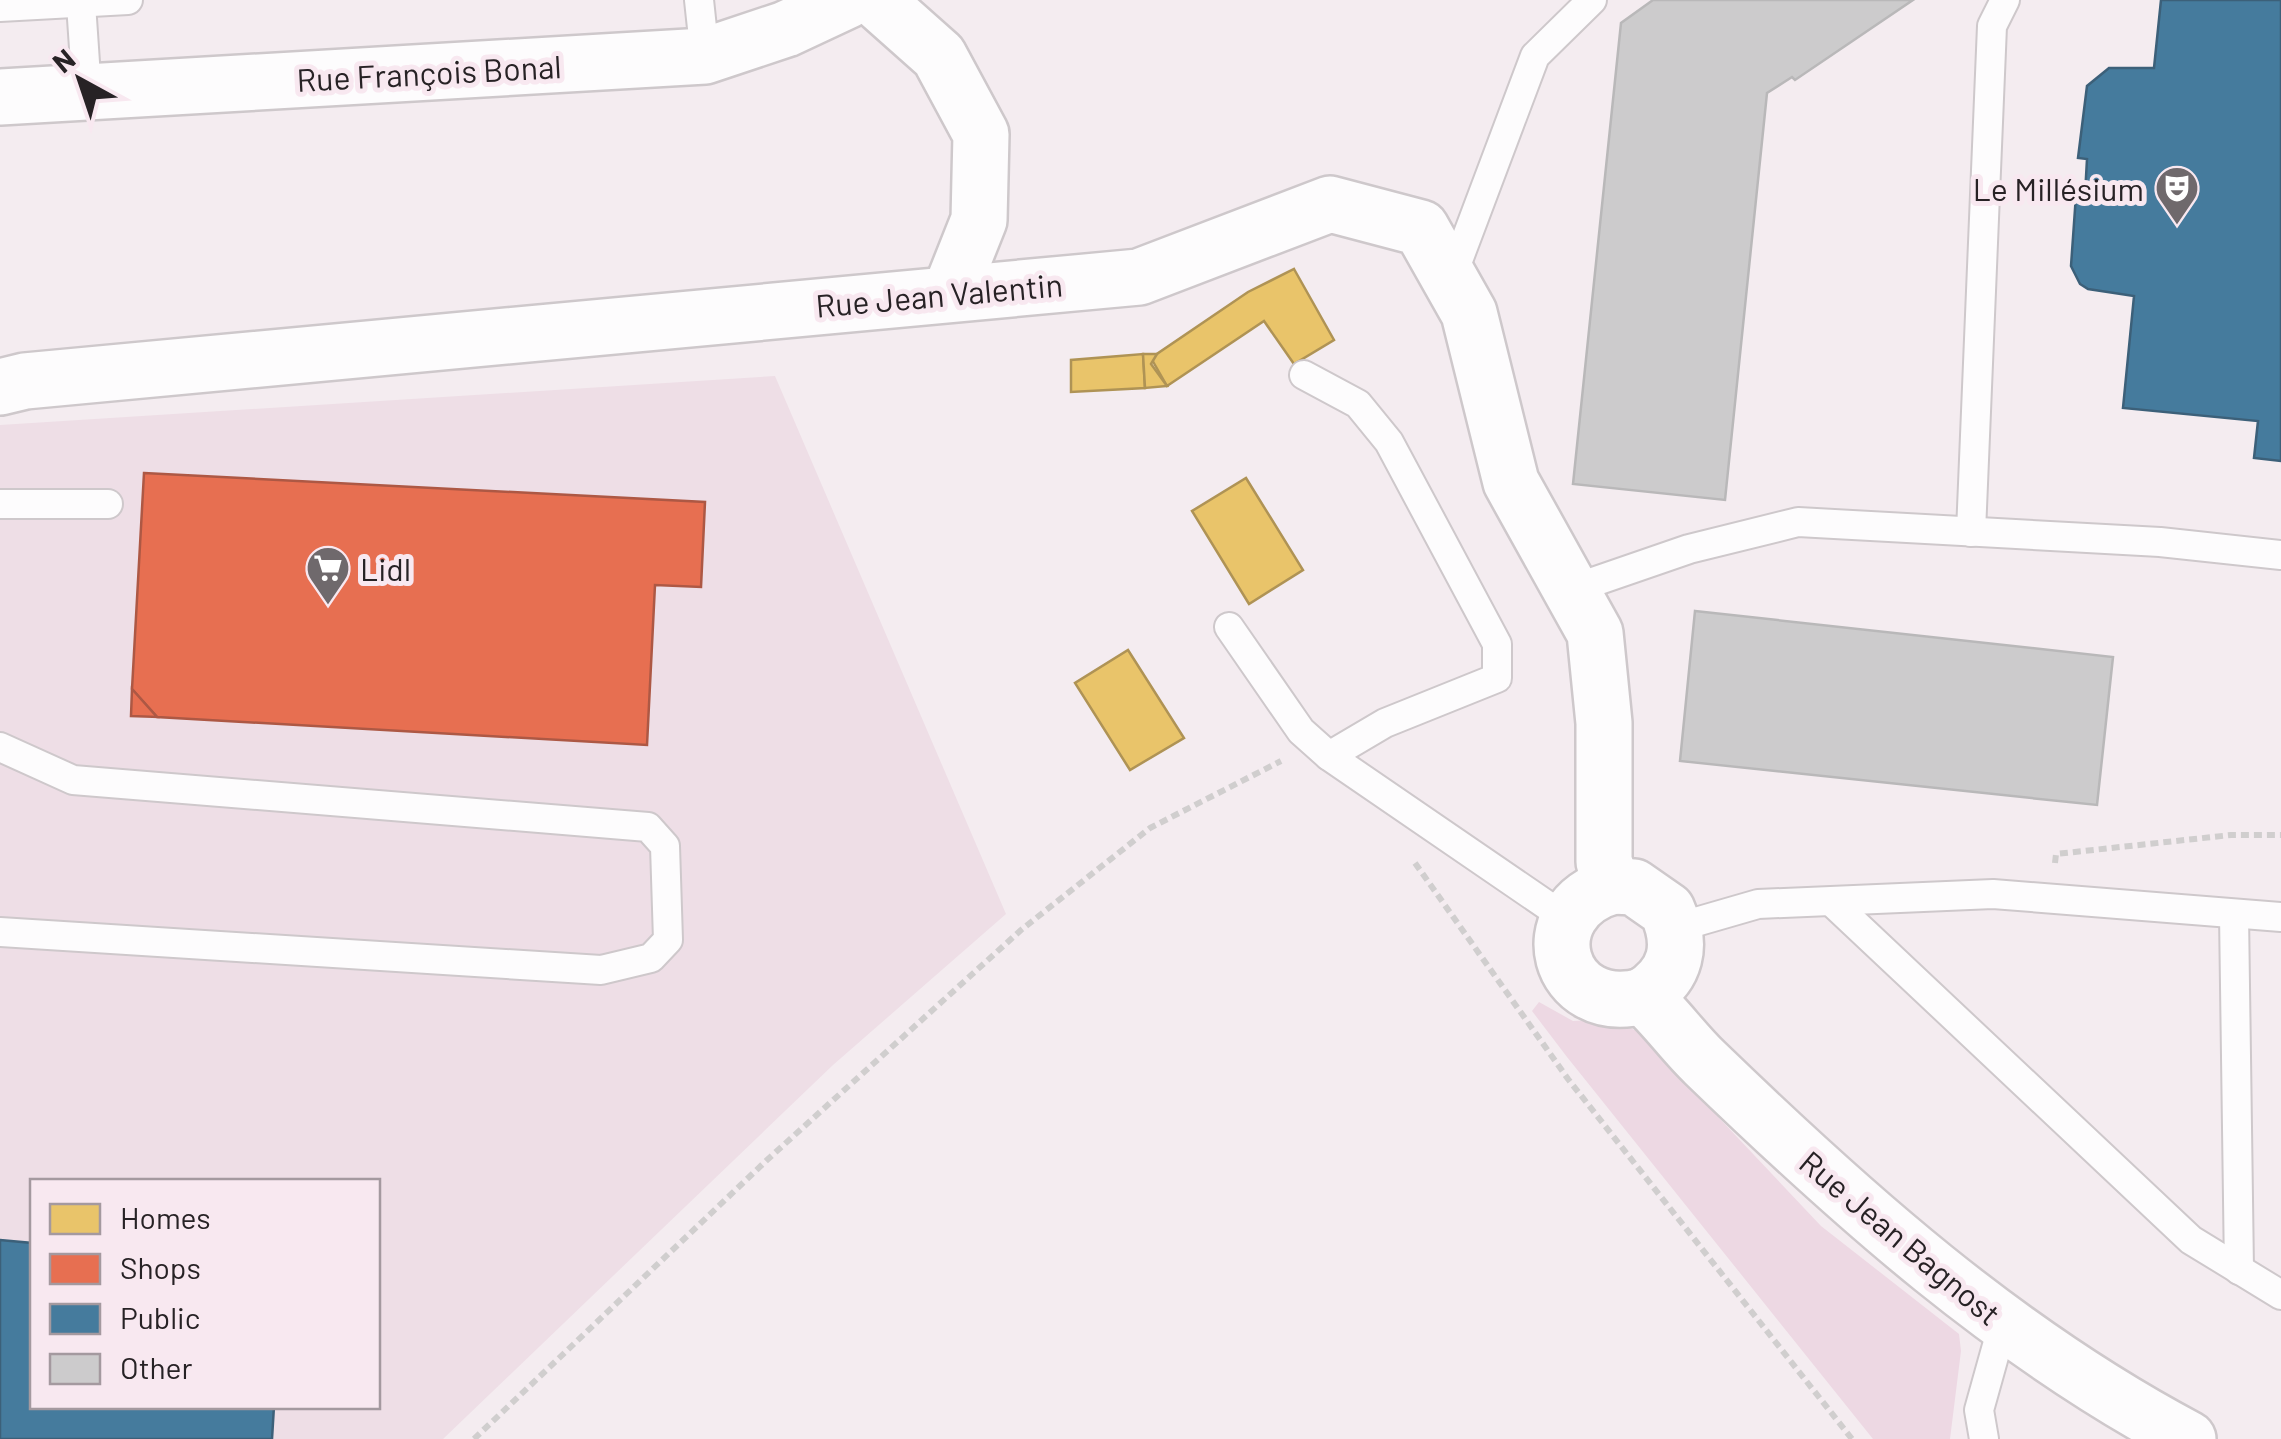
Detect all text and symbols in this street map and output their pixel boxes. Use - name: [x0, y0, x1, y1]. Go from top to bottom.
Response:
- north arrow: [30, 30, 130, 130]
- text: N: [45, 41, 81, 79]
- street label: Rue François Bonal: [296, 46, 562, 98]
- theatre icon: Le Millésium: [2154, 165, 2200, 226]
- place label: Le Millésium: [1973, 169, 2144, 207]
- street label: Rue Jean Valentin: [814, 264, 1064, 324]
- supermarket icon: Lidl: [305, 545, 351, 606]
- place label: Lidl: [360, 549, 411, 587]
- street label: Rue Jean Bagnost: [1793, 1142, 2009, 1332]
- legend: [30, 1179, 380, 1409]
- text: Homes: [120, 1199, 211, 1235]
- text: Shops: [120, 1249, 201, 1285]
- text: Public: [120, 1299, 200, 1335]
- text: Other: [120, 1349, 193, 1385]

